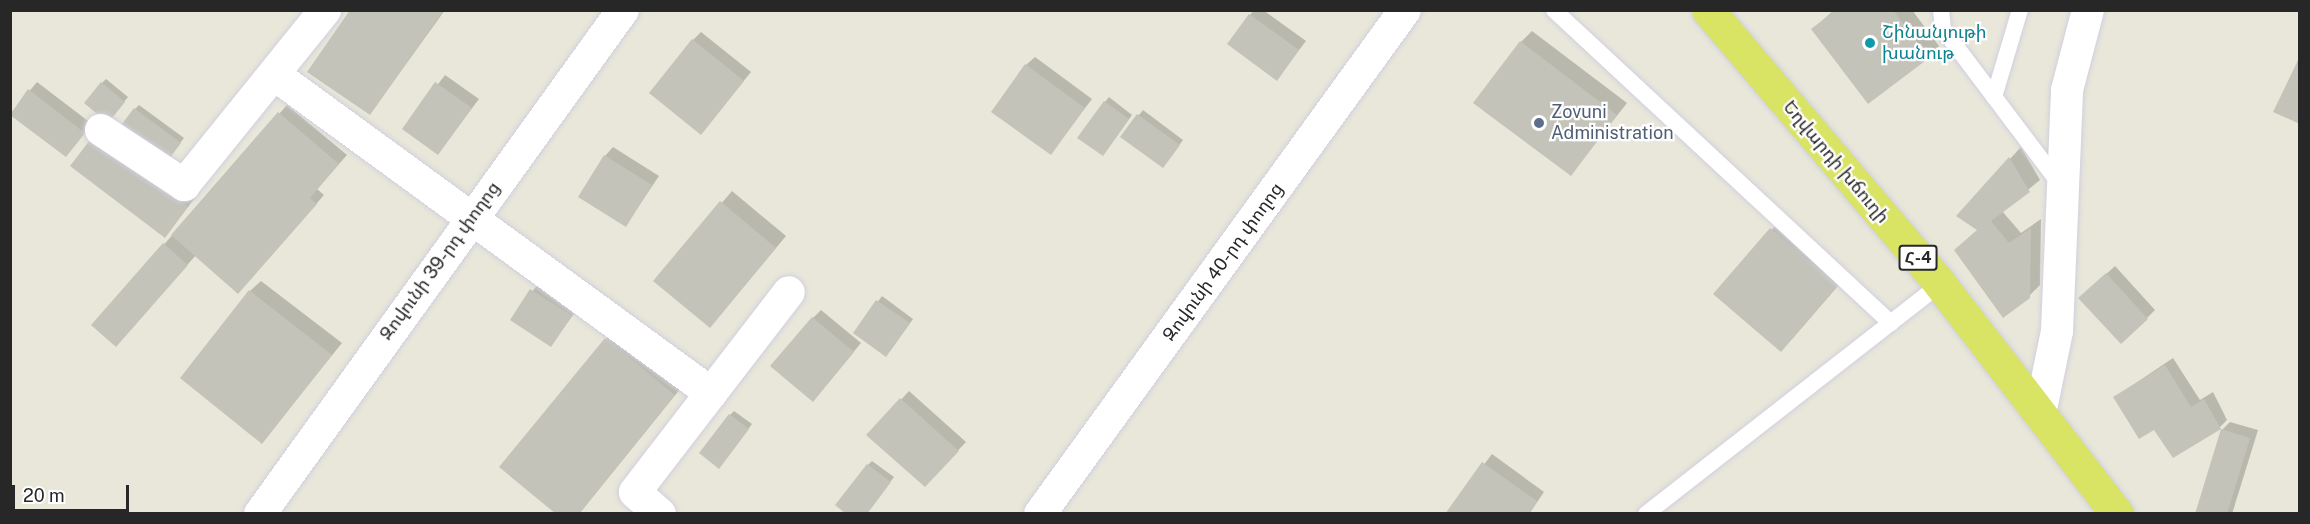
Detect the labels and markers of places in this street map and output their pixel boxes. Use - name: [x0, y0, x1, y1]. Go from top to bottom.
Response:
- place label: Շինանյութի խանութ: [1882, 22, 1986, 64]
- marker: Շինանյութի խանութ: [1863, 36, 1877, 50]
- place label: Zovuni Administration: [1551, 102, 1674, 144]
- marker: Zovuni Administration: [1532, 116, 1546, 130]

